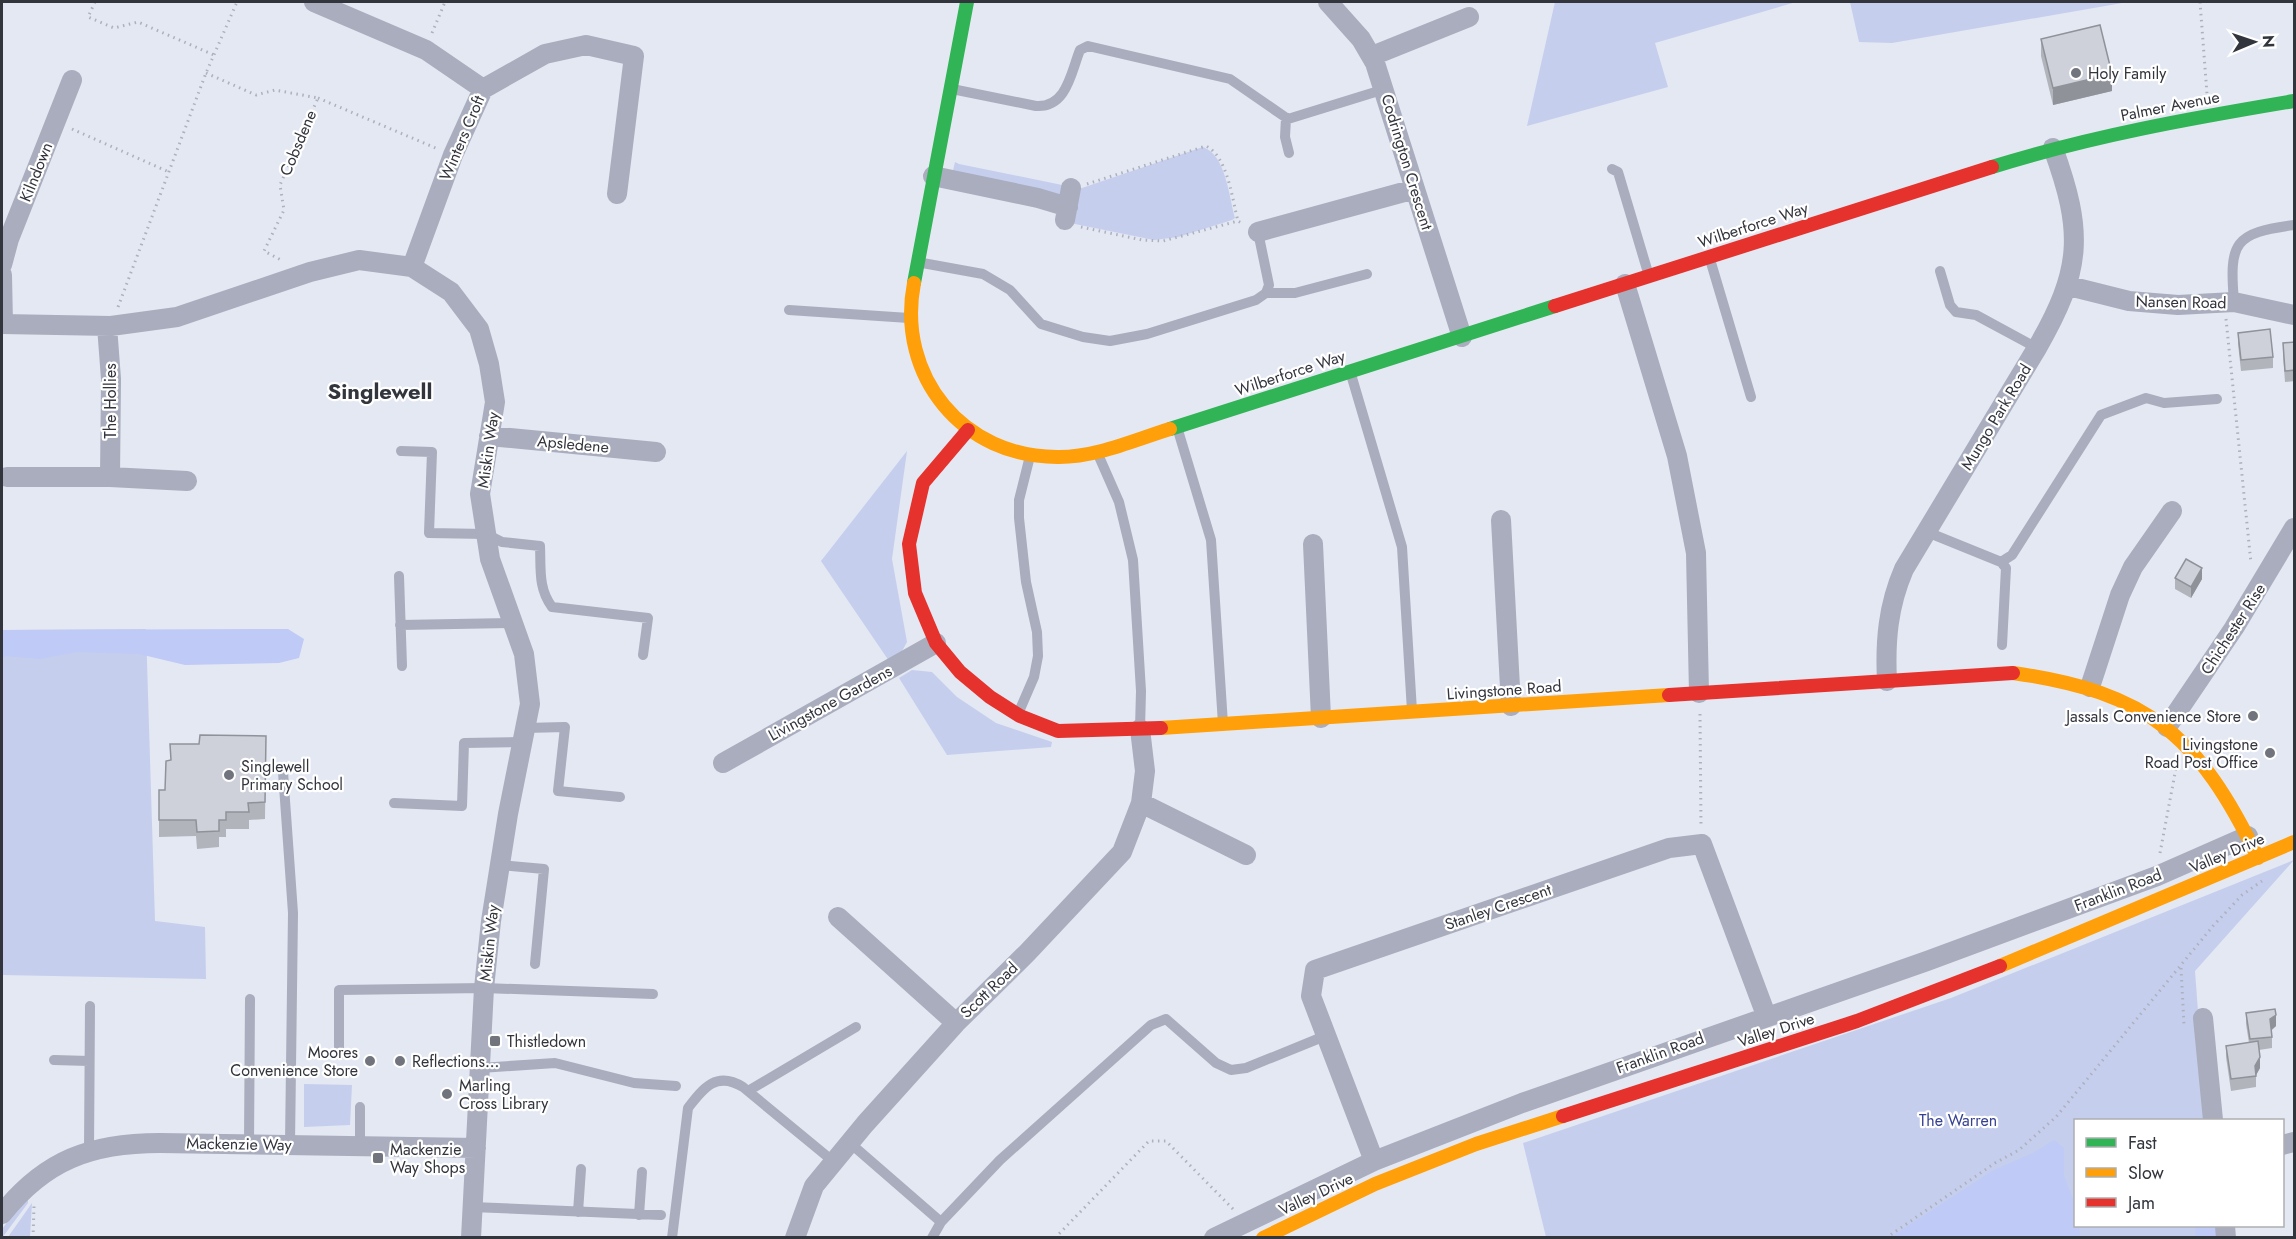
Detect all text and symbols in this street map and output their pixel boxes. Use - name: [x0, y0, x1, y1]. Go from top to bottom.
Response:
- north arrow: [2224, 12, 2284, 72]
- text: N: [2257, 35, 2280, 48]
- place label: Holy Family: [2088, 62, 2167, 85]
- marker: Holy Family: [2069, 66, 2083, 80]
- street label: Palmer Avenue: [2118, 85, 2222, 127]
- street label: Codrington Crescent: [1375, 91, 1439, 233]
- street label: Winters Croft: [434, 92, 490, 184]
- street label: Cobsdene: [274, 107, 322, 179]
- street label: Kilndown: [14, 139, 58, 205]
- street label: Wilberforce Way: [1695, 196, 1812, 254]
- street label: Nansen Road: [2135, 290, 2227, 314]
- street label: Wilberforce Way: [1232, 344, 1349, 402]
- street label: Mungo Park Road: [1955, 360, 2037, 474]
- street label: The Hollies: [99, 363, 122, 439]
- district label: Singlewell: [327, 375, 433, 407]
- street label: Miskin Way: [471, 409, 505, 490]
- street label: Apsledene: [536, 429, 610, 459]
- street label: Chichester Rise: [2195, 579, 2271, 679]
- street label: Livingstone Gardens: [764, 659, 896, 747]
- street label: Livingstone Road: [1446, 675, 1562, 705]
- place label: Jassals Convenience Store: [2064, 705, 2241, 728]
- marker: Jassals Convenience Store: [2246, 709, 2260, 723]
- place label: Livingstone Road Post Office: [2145, 733, 2258, 774]
- marker: Livingstone Road Post Office: [2263, 746, 2277, 760]
- place label: Singlewell Primary School: [241, 755, 343, 796]
- marker: Singlewell Primary School: [222, 768, 236, 782]
- street label: Valley Drive: [2186, 827, 2268, 879]
- street label: Franklin Road: [2071, 863, 2165, 917]
- street label: Stanley Crescent: [1442, 878, 1554, 936]
- street label: Miskin Way: [474, 903, 505, 982]
- street label: Scott Road: [955, 957, 1023, 1023]
- street label: Valley Drive: [1735, 1007, 1817, 1053]
- street label: Franklin Road: [1613, 1026, 1707, 1080]
- place label: Thistledown: [507, 1030, 586, 1053]
- marker: Thistledown: [488, 1034, 502, 1048]
- place label: Moores Convenience Store: [230, 1041, 358, 1082]
- place label: Reflections...: [412, 1050, 499, 1073]
- marker: Moores Convenience Store: [363, 1054, 377, 1068]
- marker: Reflections...: [393, 1054, 407, 1068]
- place label: Marling Cross Library: [459, 1074, 549, 1115]
- marker: Marling Cross Library: [440, 1087, 454, 1101]
- park label: The Warren: [1919, 1109, 1997, 1132]
- legend: [2074, 1119, 2284, 1227]
- text: Fast: [2128, 1130, 2157, 1156]
- street label: Mackenzie Way: [186, 1132, 293, 1156]
- place label: Mackenzie Way Shops: [390, 1138, 465, 1179]
- marker: Mackenzie Way Shops: [371, 1151, 385, 1165]
- text: Slow: [2128, 1160, 2165, 1186]
- street label: Valley Drive: [1275, 1167, 1357, 1221]
- text: Jam: [2126, 1190, 2155, 1216]

